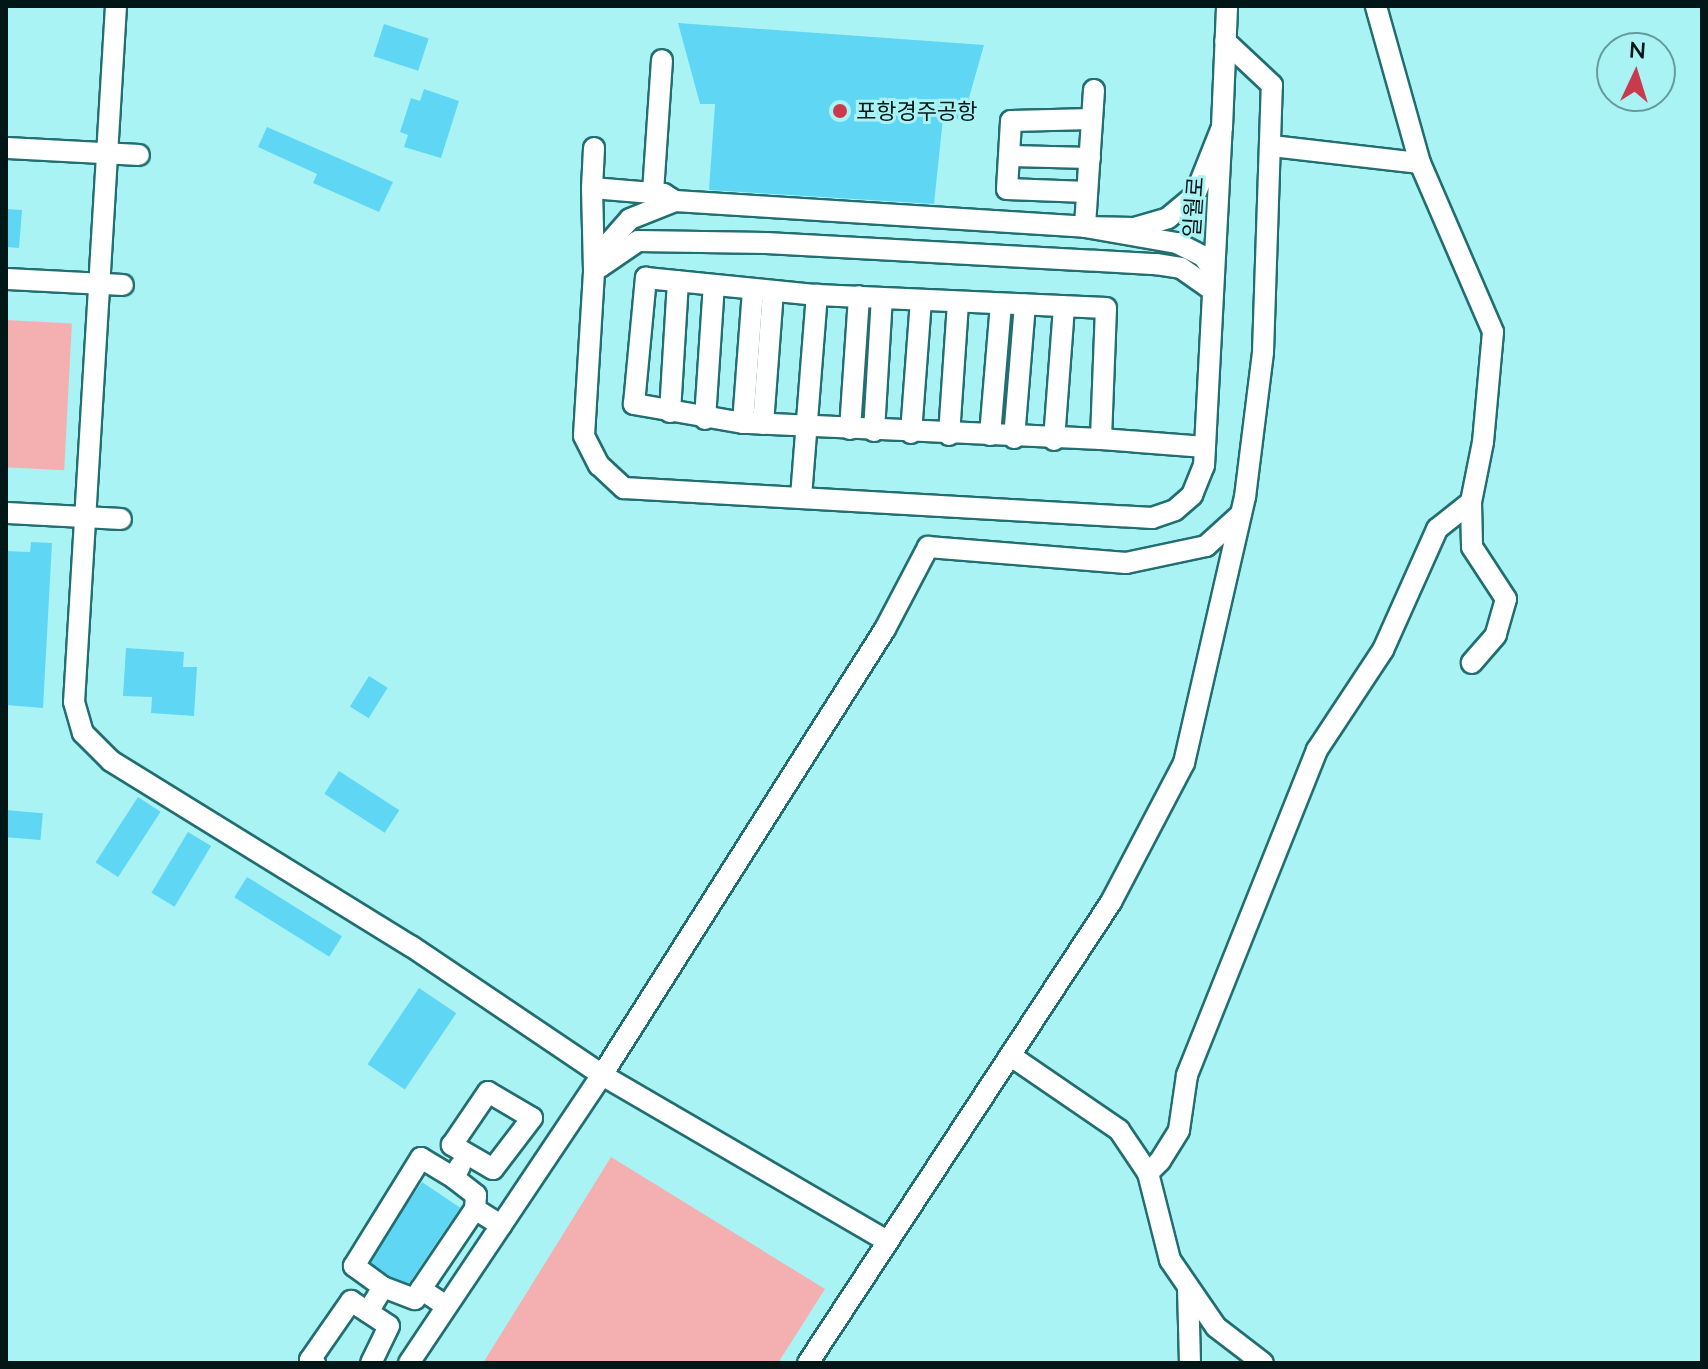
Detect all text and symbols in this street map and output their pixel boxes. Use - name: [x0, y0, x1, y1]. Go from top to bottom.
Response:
- north arrow: [1596, 32, 1676, 112]
- text: N: [1628, 35, 1647, 64]
- place label: 포항경주공항: [856, 98, 977, 124]
- marker: 포항경주공항: [831, 102, 849, 120]
- street label: 일월로: [1178, 176, 1208, 238]

